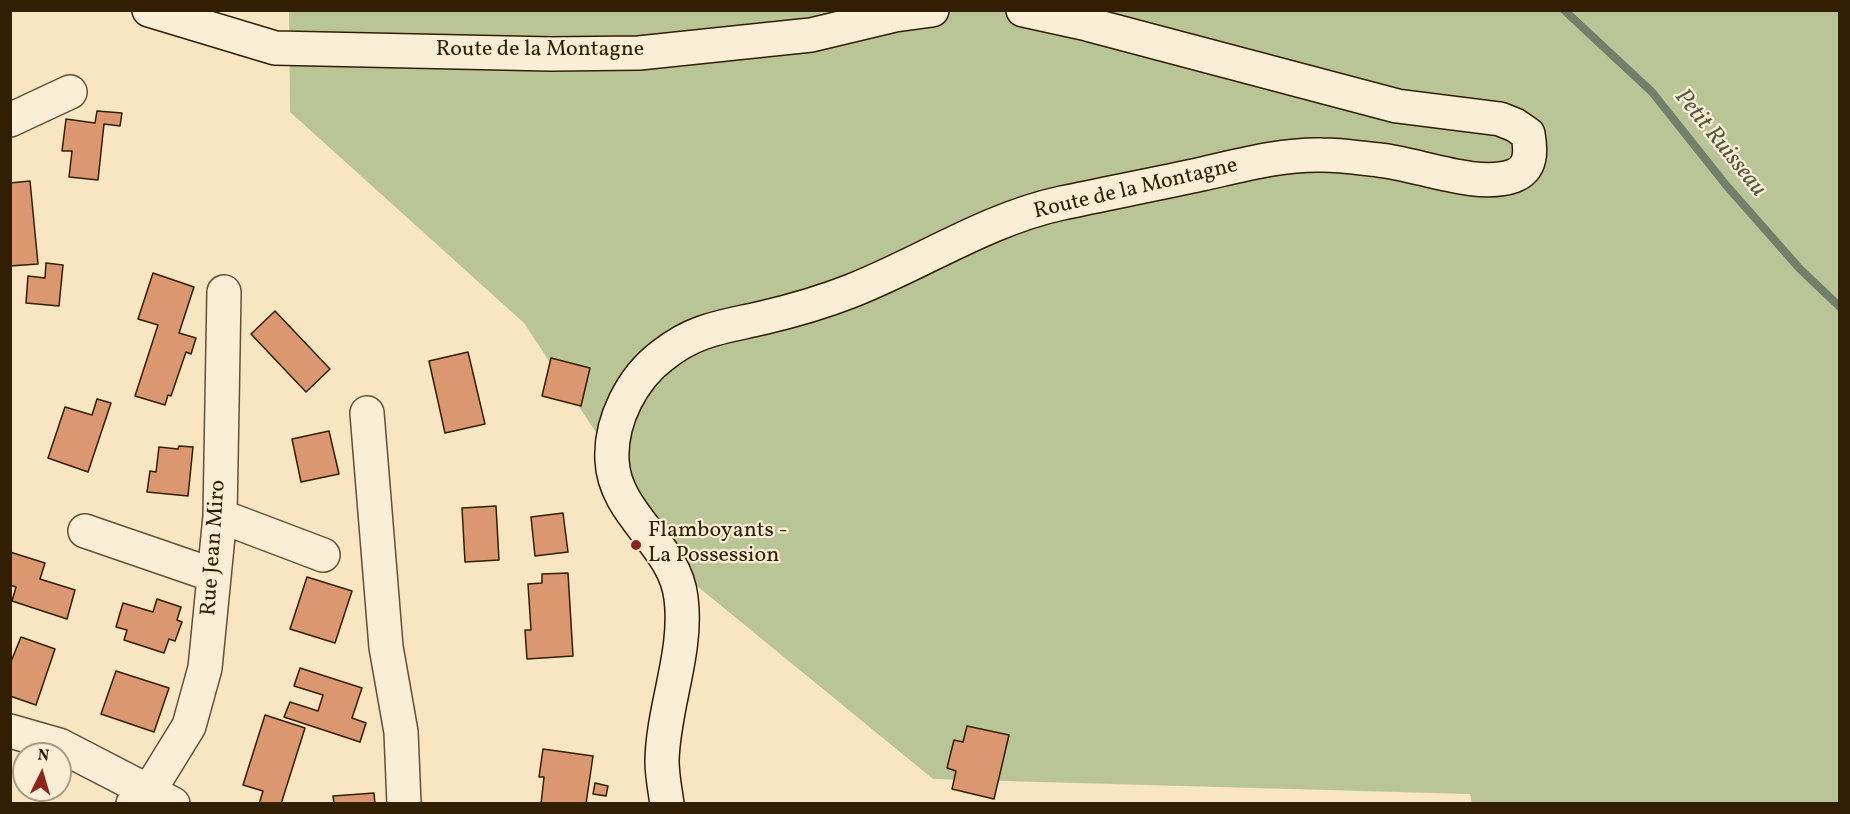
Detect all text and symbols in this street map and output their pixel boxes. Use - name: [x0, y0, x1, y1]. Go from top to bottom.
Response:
- street label: Route de la Montagne: [436, 38, 644, 64]
- water label: Petit Ruisseau: [1667, 84, 1771, 204]
- street label: Route de la Montagne: [1031, 154, 1241, 226]
- street label: Rue Jean Miro: [197, 479, 233, 617]
- place label: Flamboyants - La Possession: [648, 519, 788, 570]
- marker: Flamboyants - La Possession: [629, 538, 643, 552]
- north arrow: [12, 742, 72, 802]
- text: N: [37, 745, 50, 768]

